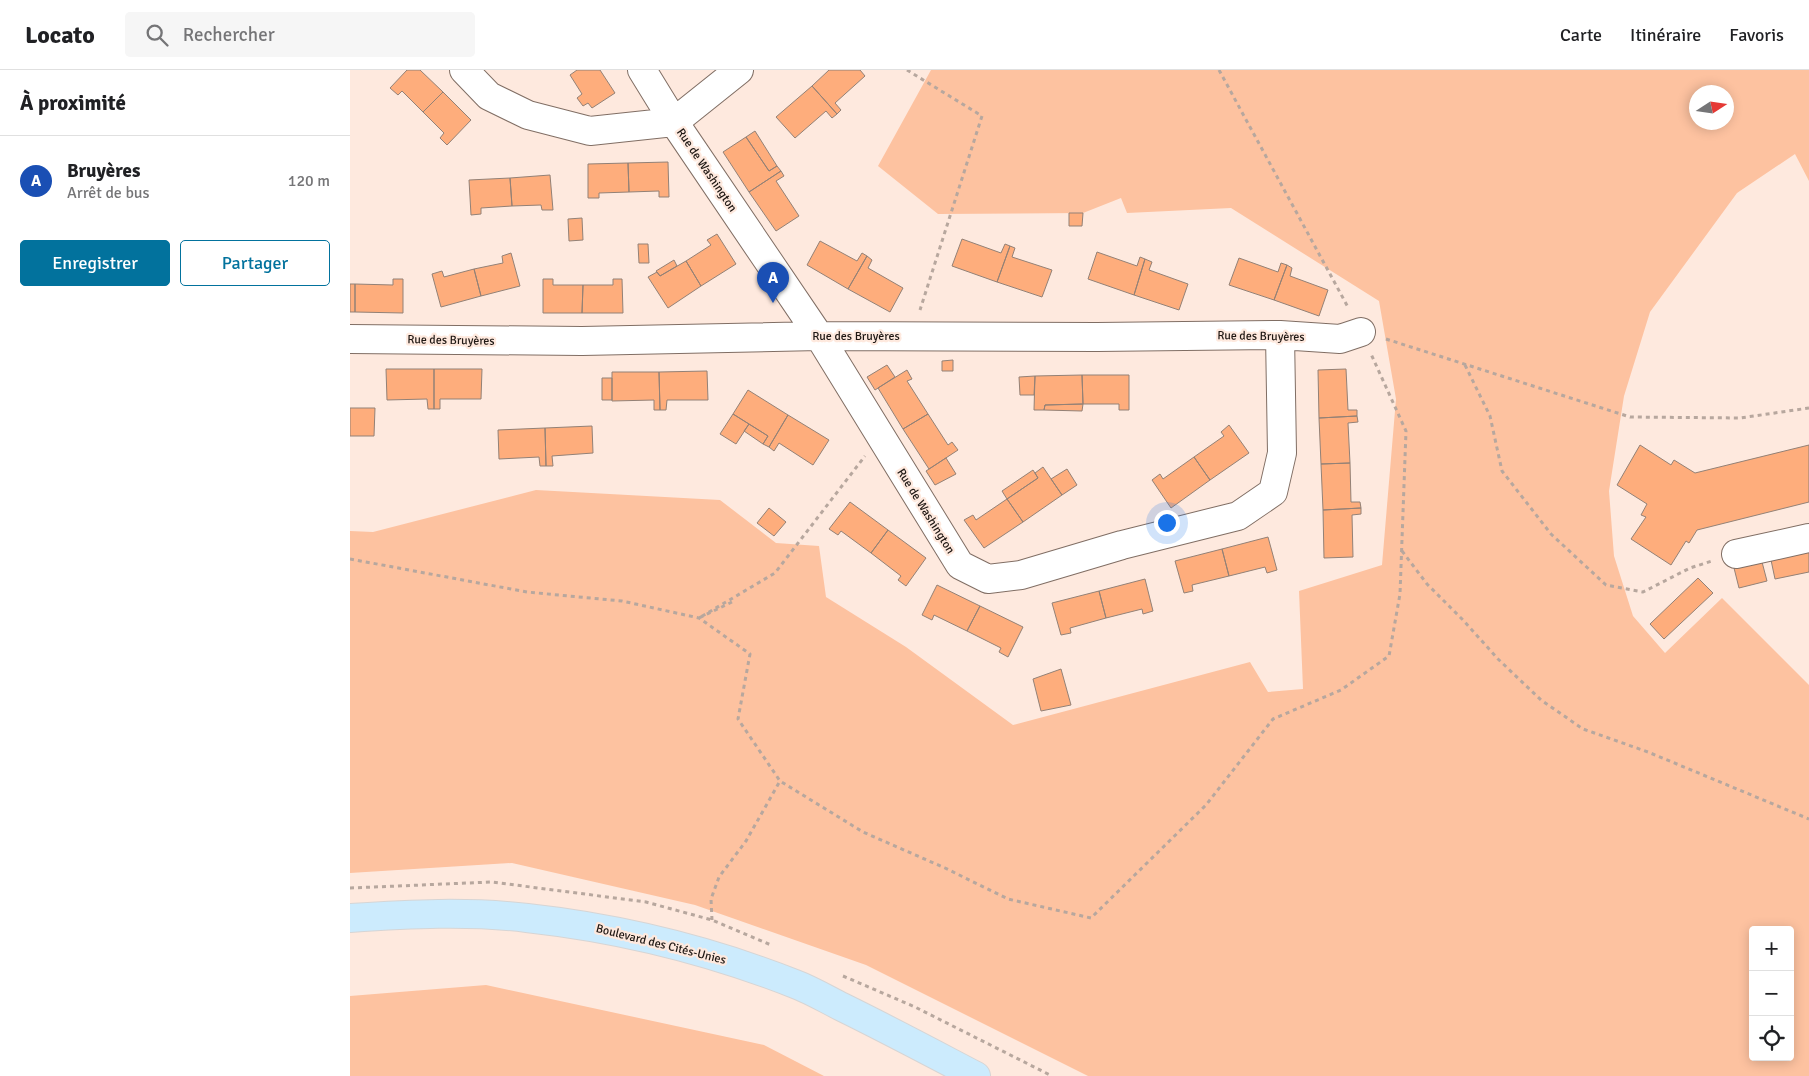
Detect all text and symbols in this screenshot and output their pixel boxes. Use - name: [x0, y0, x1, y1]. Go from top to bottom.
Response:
- search box: [125, 12, 475, 57]
- text: Locato: [25, 20, 95, 50]
- icon: search: [143, 21, 171, 49]
- text: Rechercher: [183, 23, 275, 47]
- text: Carte: [1560, 24, 1602, 46]
- text: Itinéraire: [1630, 24, 1701, 46]
- text: Favoris: [1729, 24, 1784, 46]
- north arrow: [1689, 85, 1734, 130]
- text: À proximité: [20, 90, 126, 116]
- street label: Rue de Washington: [673, 126, 740, 215]
- text: Bruyères: [67, 159, 140, 183]
- text: A: [31, 171, 41, 191]
- text: 120 m: [288, 171, 330, 191]
- text: Arrêt de bus: [67, 183, 150, 203]
- button: Enregistrer: [20, 240, 170, 286]
- button: Partager: [180, 240, 330, 286]
- pin: A: [757, 262, 789, 303]
- street label: Rue des Bruyères: [1217, 328, 1305, 345]
- street label: Rue des Bruyères: [812, 329, 900, 344]
- street label: Rue des Bruyères: [407, 332, 495, 349]
- street label: Rue de Washington: [893, 466, 958, 557]
- your location: [1154, 510, 1180, 536]
- street label: Boulevard des Cités-Unies: [594, 921, 727, 968]
- map controls: [1749, 926, 1794, 1061]
- button: +: [1749, 926, 1794, 971]
- button: −: [1749, 971, 1794, 1016]
- button: locate: [1749, 1016, 1794, 1061]

